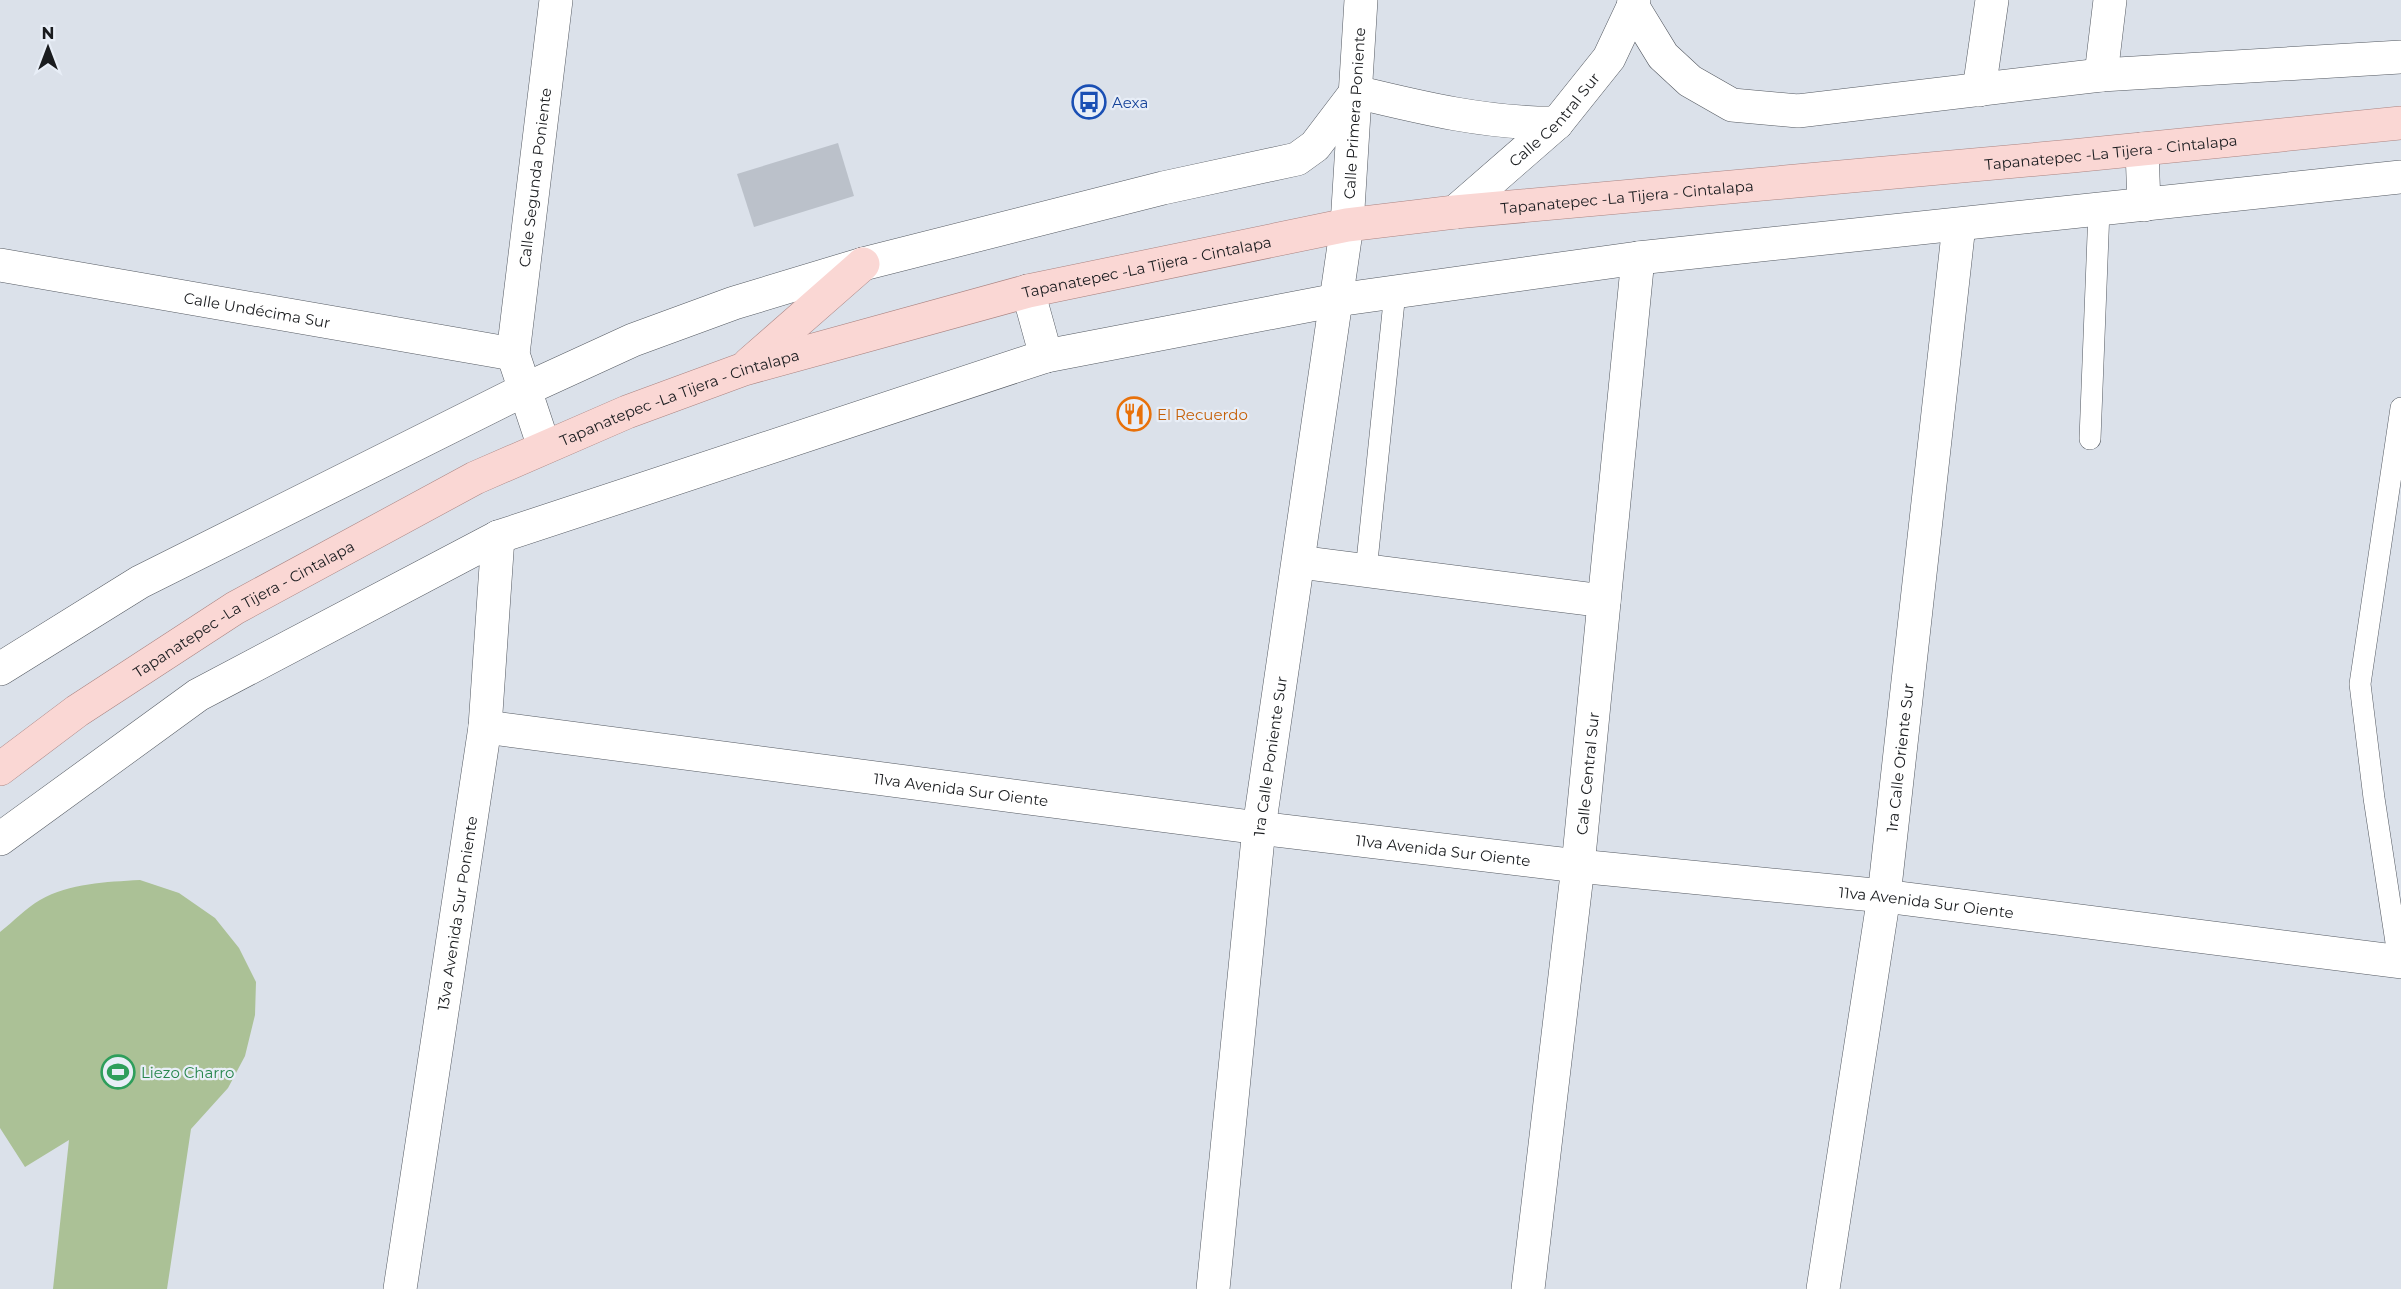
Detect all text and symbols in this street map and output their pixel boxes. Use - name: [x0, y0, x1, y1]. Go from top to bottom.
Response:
- north arrow: [18, 18, 78, 78]
- text: N: [42, 24, 54, 43]
- street label: Calle Primera Poniente: [1339, 27, 1369, 200]
- street label: Calle Central Sur: [1505, 68, 1603, 170]
- bus stop icon: Aexa: [1071, 84, 1107, 120]
- street label: Calle Segunda Poniente: [514, 87, 555, 268]
- place label: Aexa: [1112, 93, 1148, 112]
- street label: Tapanatepec -La Tijera - Cintalapa: [1984, 130, 2238, 173]
- street label: Tapanatepec -La Tijera - Cintalapa: [1500, 175, 1754, 217]
- street label: Tapanatepec -La Tijera - Cintalapa: [1020, 231, 1273, 302]
- street label: Calle Undécima Sur: [183, 288, 332, 332]
- street label: Tapanatepec -La Tijera - Cintalapa: [557, 345, 801, 450]
- restaurant icon: El Recuerdo: [1116, 396, 1152, 432]
- place label: El Recuerdo: [1157, 405, 1248, 424]
- street label: Tapanatepec -La Tijera - Cintalapa: [129, 536, 357, 681]
- street label: 1ra Calle Poniente Sur: [1249, 675, 1291, 837]
- street label: 1ra Calle Oriente Sur: [1882, 682, 1917, 833]
- street label: Calle Central Sur: [1572, 711, 1603, 836]
- street label: 11va Avenida Sur Oiente: [872, 768, 1049, 810]
- street label: 13va Avenida Sur Poniente: [433, 815, 481, 1012]
- street label: 11va Avenida Sur Oiente: [1355, 830, 1532, 870]
- street label: 11va Avenida Sur Oiente: [1838, 882, 2015, 922]
- sports icon: Liezo Charro: [100, 1054, 136, 1090]
- place label: Liezo Charro: [141, 1063, 234, 1082]

